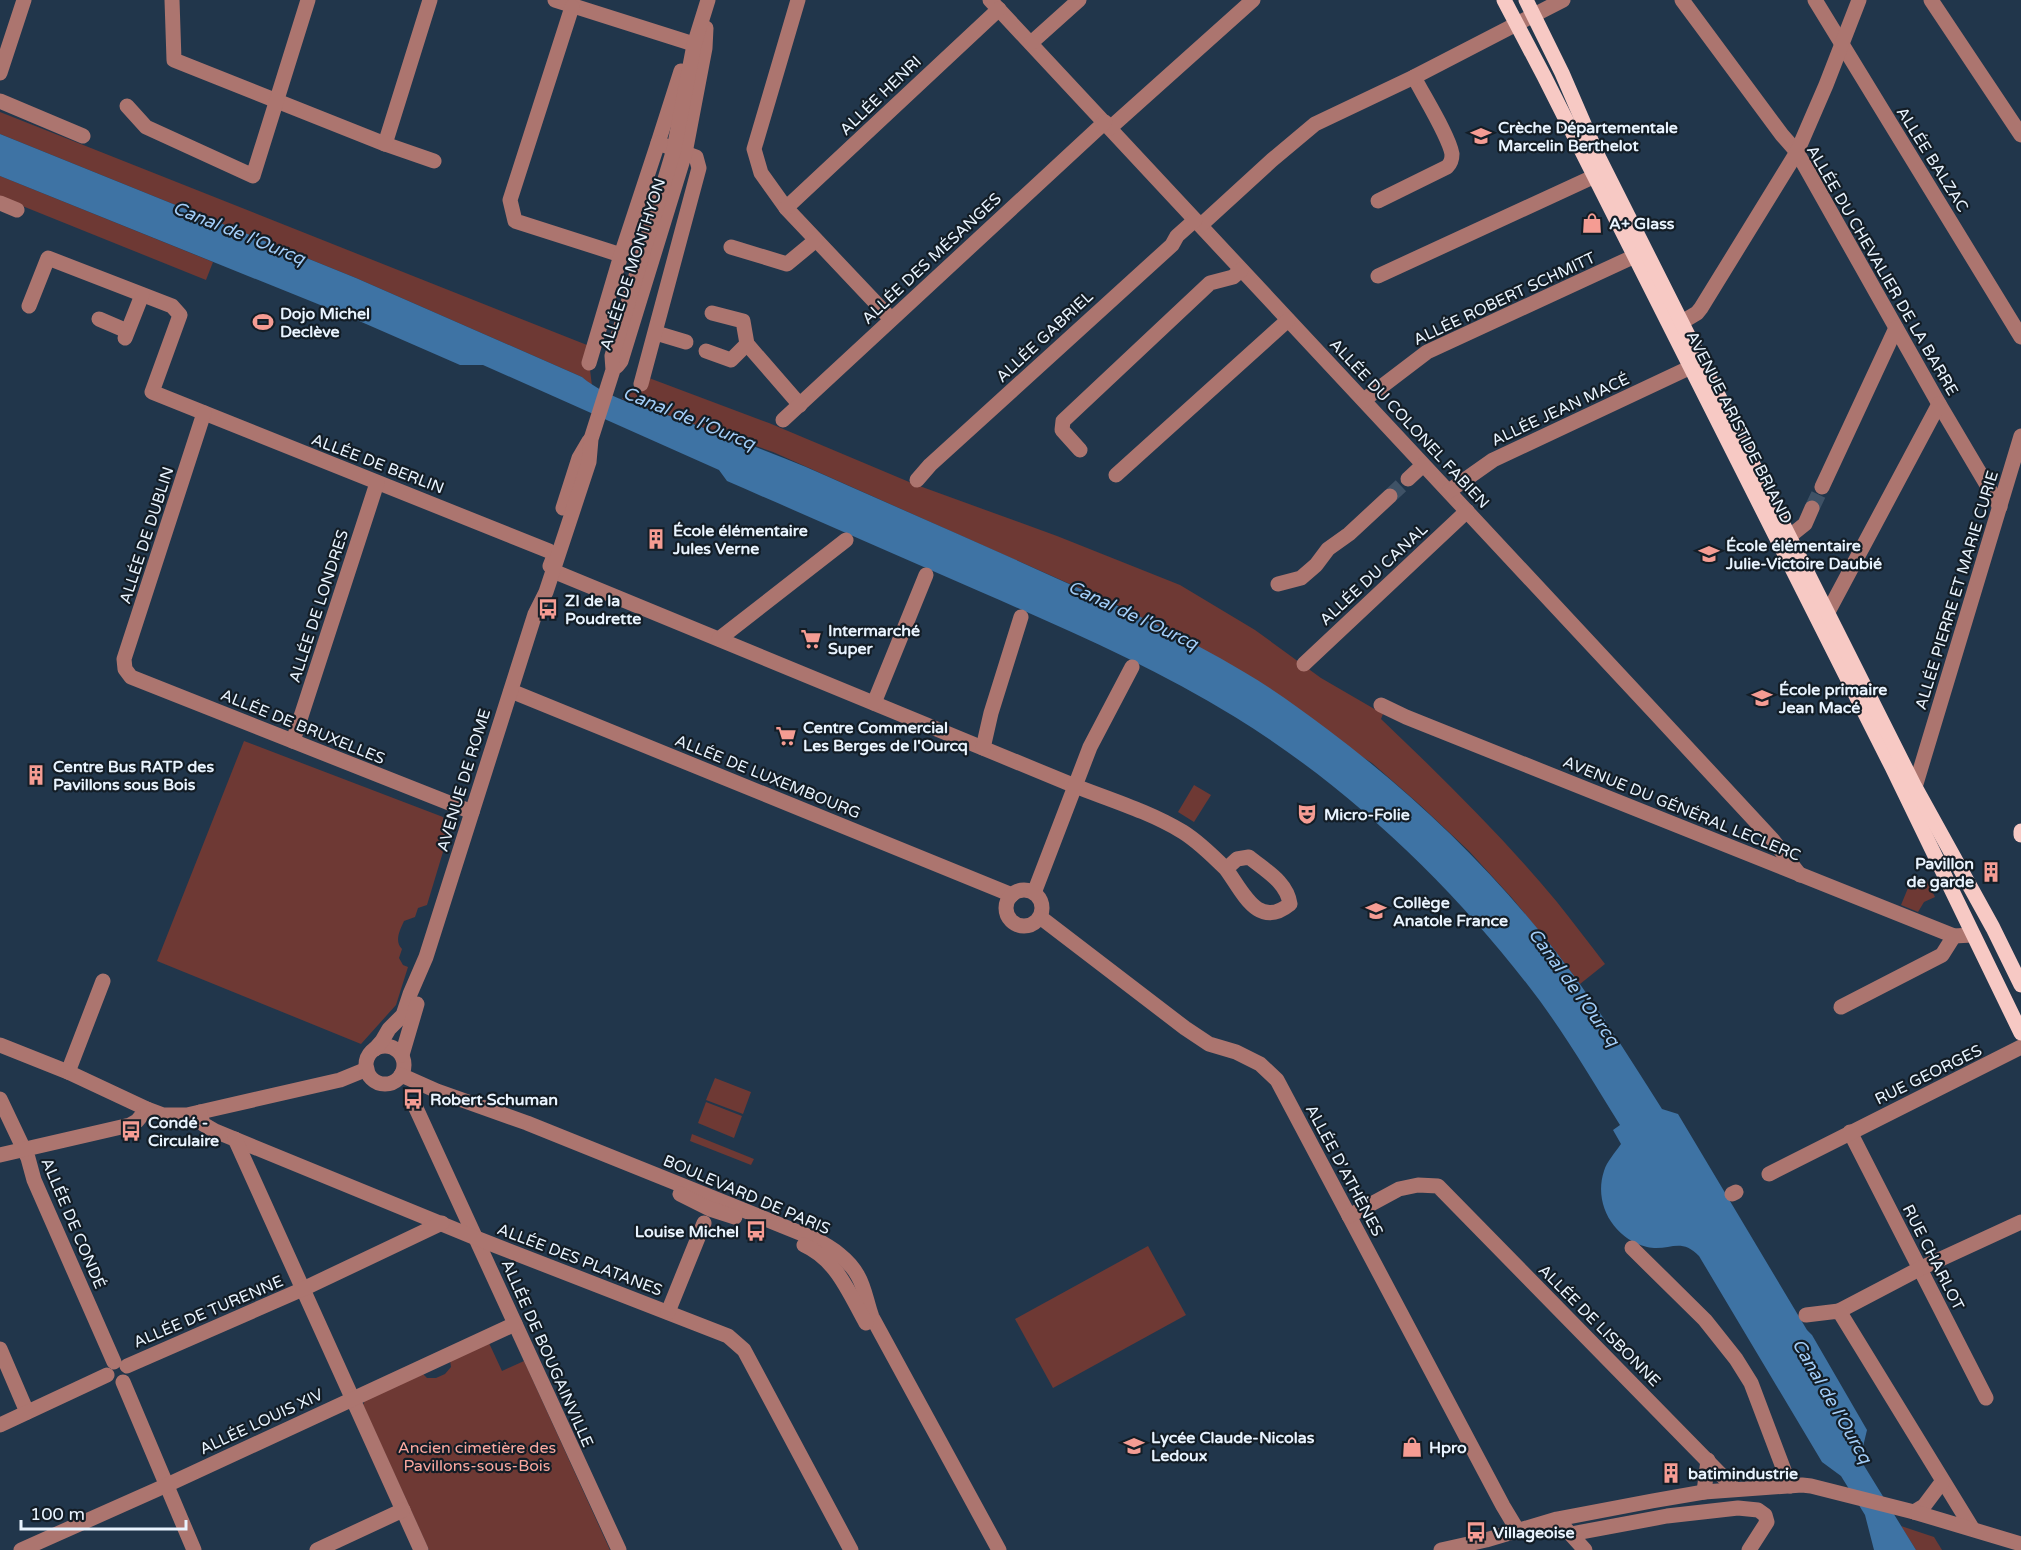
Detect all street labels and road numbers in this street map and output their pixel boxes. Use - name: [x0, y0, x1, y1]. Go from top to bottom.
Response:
- street label: ALLÉE HENRI: [836, 52, 926, 140]
- street label: ALLÉE BALZAC: [1892, 103, 1972, 216]
- street label: ALLÉE DU CHEVALIER DE LA BARRE: [1802, 142, 1962, 399]
- street label: ALLÉE DE MONTHYON: [596, 176, 670, 353]
- street label: ALLÉE DES MÉSANGES: [858, 189, 1006, 329]
- street label: ALLÉE ROBERT SCHMITT: [1410, 248, 1599, 350]
- street label: ALLÉE GABRIEL: [992, 287, 1097, 387]
- street label: AVENUE ARISTIDE BRIAND: [1682, 328, 1797, 527]
- street label: ALLÉE DU COLONEL FABIEN: [1325, 335, 1493, 513]
- street label: ALLÉE JEAN MACÉ: [1488, 369, 1633, 451]
- street label: ALLÉE DE BERLIN: [308, 429, 447, 498]
- street label: ALLÉE DE DUBLIN: [115, 464, 179, 606]
- street label: ALLÉE PIERRE ET MARIE CURIE: [1911, 468, 2003, 712]
- street label: ALLÉE DU CANAL: [1316, 520, 1432, 630]
- street label: ALLÉE DE LONDRES: [285, 527, 353, 685]
- street label: ALLÉE DE BRUXELLES: [218, 685, 388, 769]
- street label: AVENUE DE ROME: [433, 706, 495, 854]
- street label: ALLÉE DE LUXEMBOURG: [672, 730, 863, 823]
- street label: AVENUE DU GÉNÉRAL LECLERC: [1560, 752, 1803, 866]
- street label: RUE GEORGES: [1872, 1040, 1985, 1109]
- street label: ALLÉE D'ATHÈNES: [1301, 1101, 1387, 1240]
- street label: BOULEVARD DE PARIS: [660, 1151, 833, 1239]
- street label: ALLÉE DE CONDÉ: [36, 1155, 110, 1292]
- street label: RUE CHARLOT: [1898, 1201, 1968, 1314]
- street label: ALLÉE DES PLATANES: [494, 1219, 665, 1301]
- street label: ALLÉE DE BOUGAINVILLE: [497, 1256, 598, 1450]
- street label: ALLÉE DE LISBONNE: [1534, 1260, 1665, 1391]
- street label: ALLÉE DE TURENNE: [131, 1271, 286, 1353]
- street label: ALLÉE LOUIS XIV: [196, 1384, 326, 1459]

